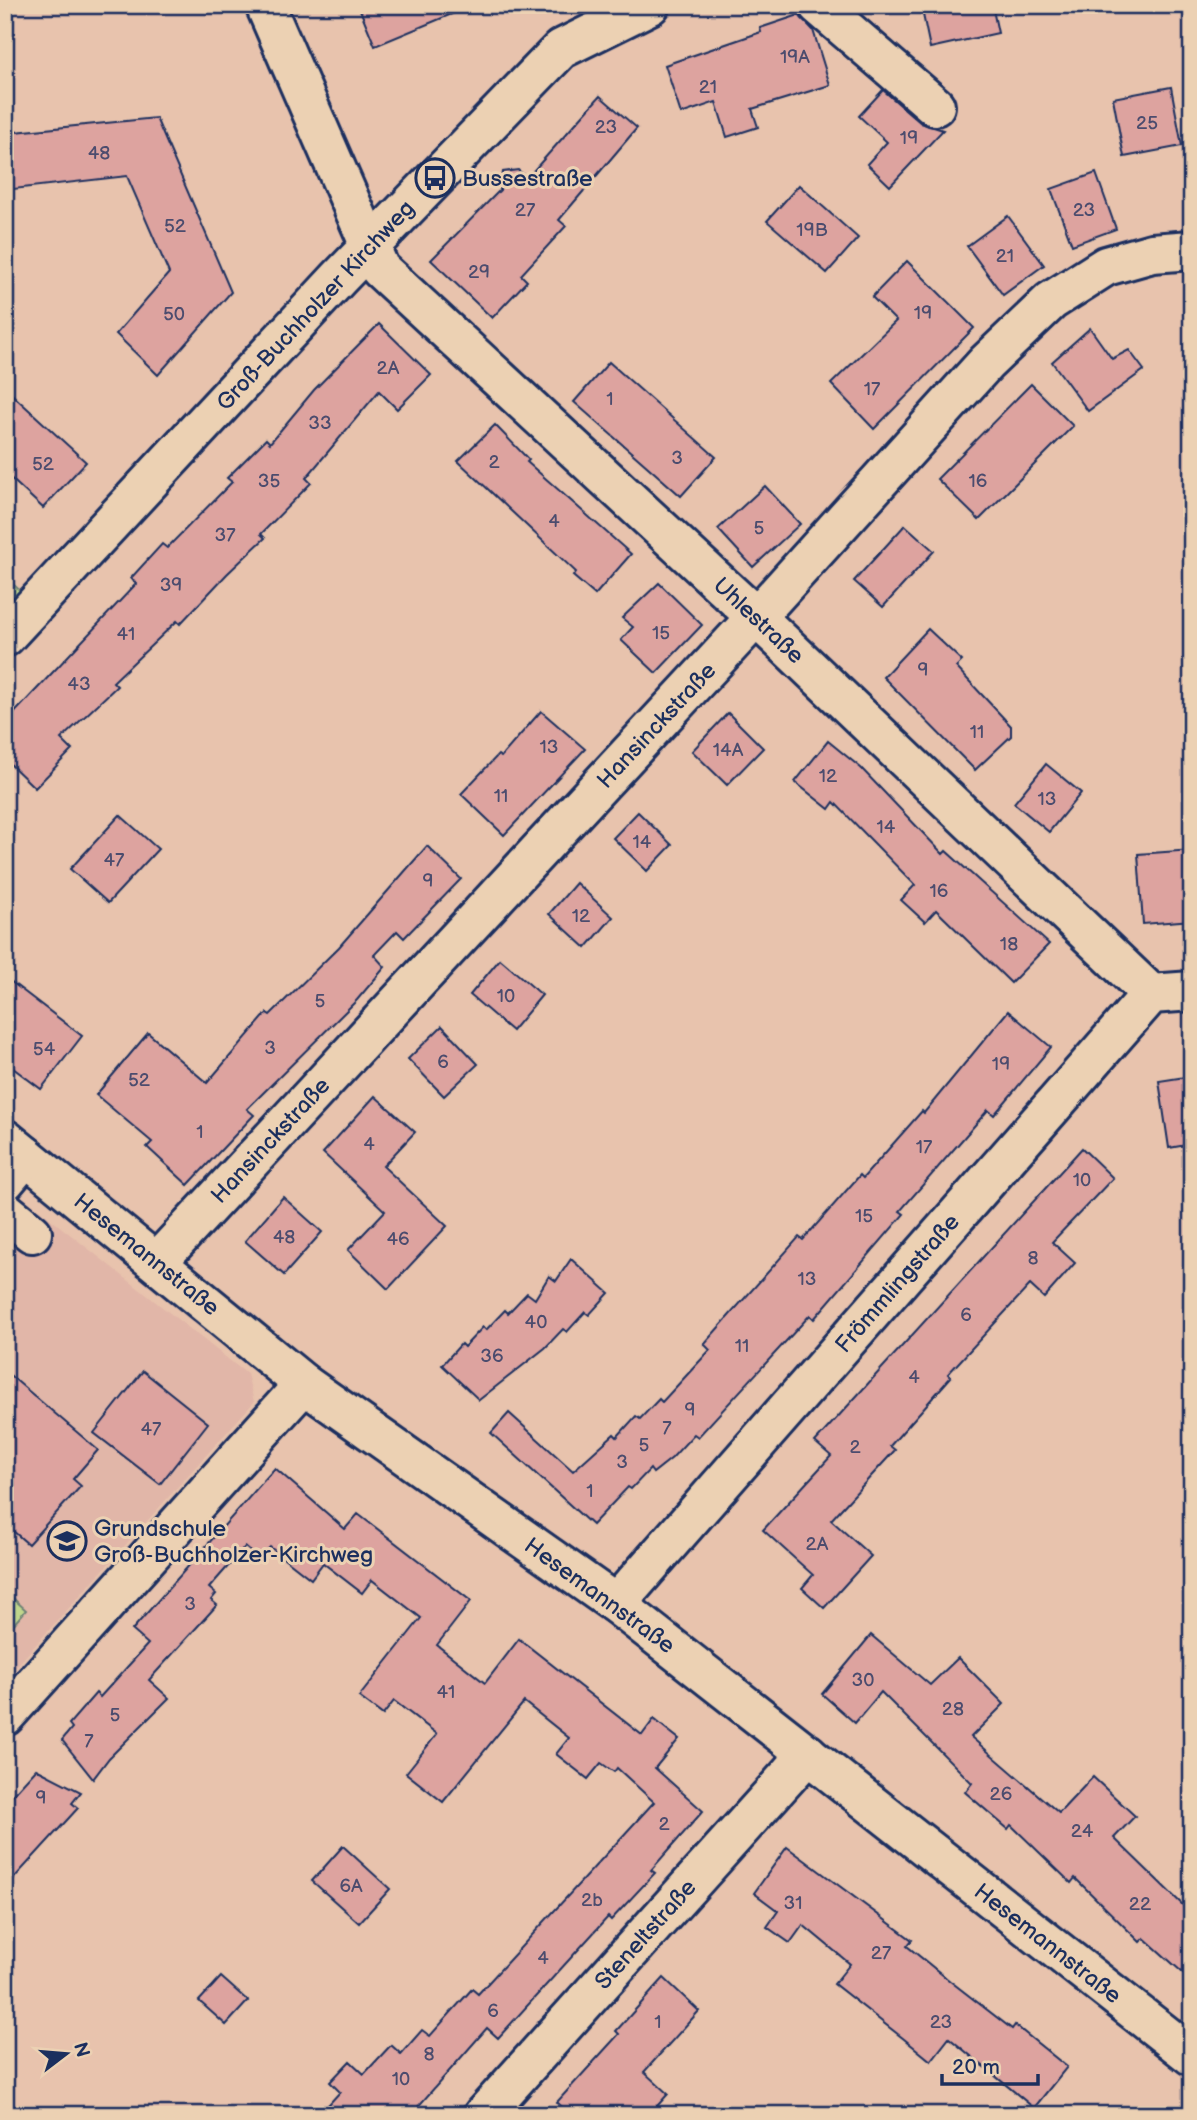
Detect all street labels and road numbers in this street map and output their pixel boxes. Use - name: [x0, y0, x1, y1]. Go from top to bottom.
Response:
- street label: Groß-Buchholzer Kirchweg: [211, 195, 421, 417]
- street label: Uhlestraße: [707, 572, 810, 670]
- street label: Hansinckstraße: [591, 657, 722, 794]
- street label: Hansinckstraße: [205, 1072, 336, 1209]
- street label: Hesemannstraße: [68, 1187, 225, 1322]
- street label: Frömmlingstraße: [830, 1208, 966, 1359]
- street label: Hesemannstraße: [519, 1532, 680, 1660]
- street label: Steneltstraße: [589, 1874, 702, 1995]
- street label: Hesemannstraße: [968, 1878, 1127, 2010]

